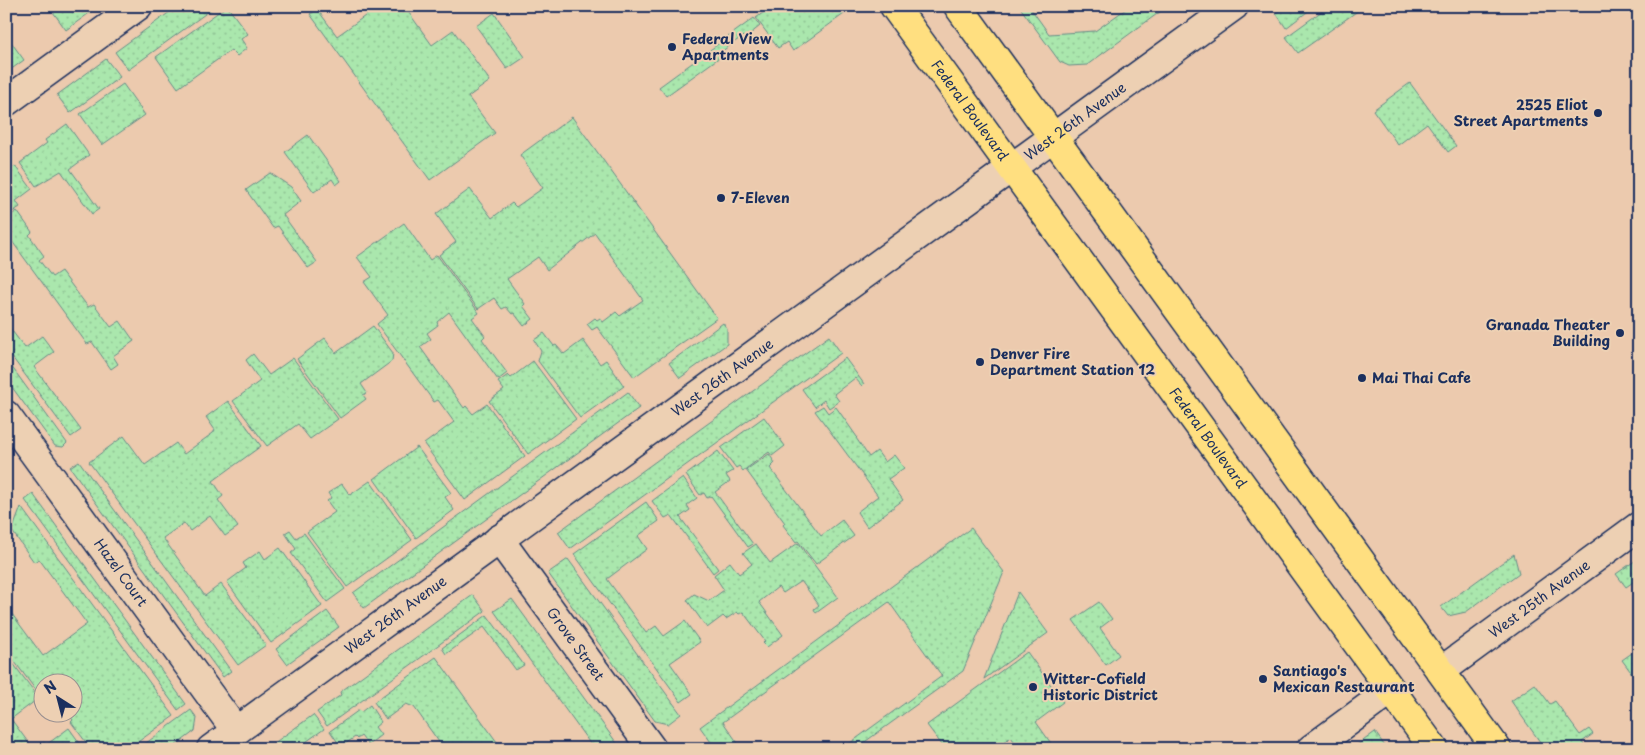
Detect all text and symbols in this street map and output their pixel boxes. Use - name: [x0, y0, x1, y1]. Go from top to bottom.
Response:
- place label: Federal View Apartments: [682, 28, 772, 65]
- marker: Federal View Apartments: [666, 41, 678, 53]
- street label: Federal Boulevard: [926, 55, 1014, 165]
- street label: West 26th Avenue: [1019, 77, 1130, 165]
- place label: 2525 Eliot Street Apartments: [1454, 94, 1588, 131]
- marker: 2525 Eliot Street Apartments: [1592, 107, 1604, 119]
- place label: 7-Eleven: [731, 187, 790, 208]
- marker: 7-Eleven: [715, 192, 727, 204]
- place label: Granada Theater Building: [1486, 314, 1611, 351]
- marker: Granada Theater Building: [1614, 327, 1626, 339]
- street label: West 26th Avenue: [667, 333, 778, 421]
- place label: Denver Fire Department Station 12: [990, 343, 1155, 380]
- marker: Denver Fire Department Station 12: [974, 356, 986, 368]
- place label: Mai Thai Cafe: [1372, 367, 1471, 388]
- marker: Mai Thai Cafe: [1356, 372, 1368, 384]
- street label: Federal Boulevard: [1165, 383, 1252, 493]
- street label: Hazel Court: [89, 534, 153, 611]
- street label: West 25th Avenue: [1484, 554, 1594, 643]
- street label: West 26th Avenue: [340, 570, 451, 659]
- street label: Grove Street: [542, 603, 610, 685]
- place label: Santiago's Mexican Restaurant: [1273, 660, 1415, 697]
- place label: Witter-Cofield Historic District: [1043, 668, 1158, 705]
- north arrow: [32, 672, 82, 722]
- marker: Santiago's Mexican Restaurant: [1257, 673, 1269, 685]
- text: N: [39, 675, 61, 699]
- marker: Witter-Cofield Historic District: [1027, 681, 1039, 693]

